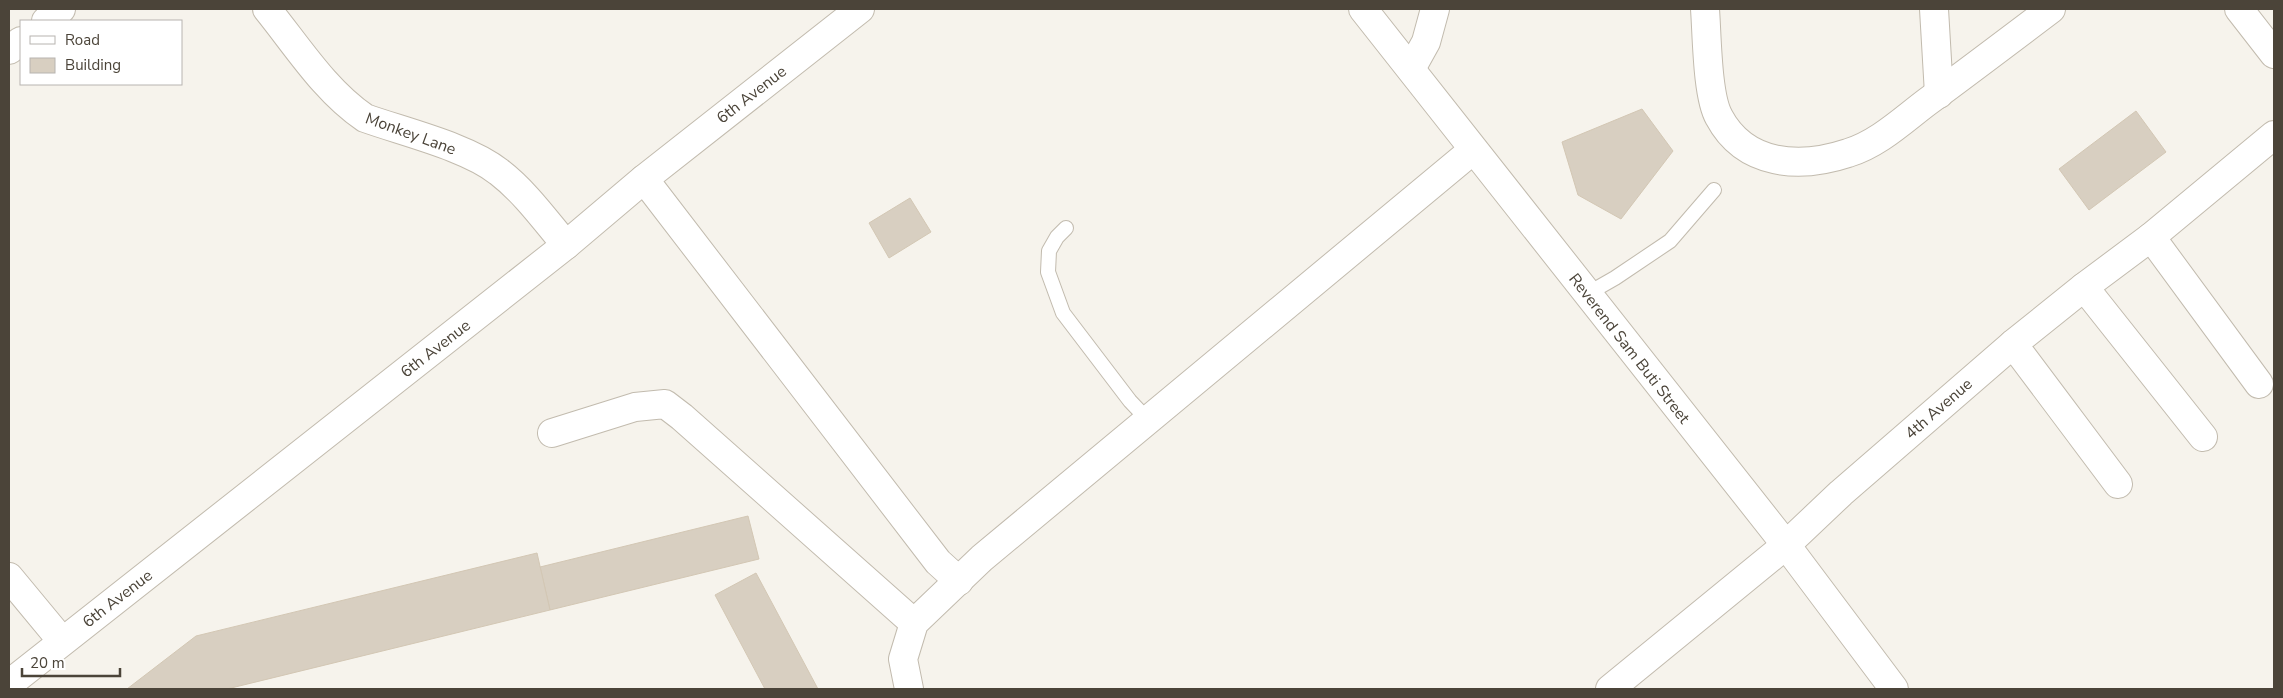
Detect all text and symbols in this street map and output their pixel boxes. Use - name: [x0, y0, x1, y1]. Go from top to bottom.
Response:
- legend: [20, 20, 182, 85]
- text: Road: [65, 30, 100, 50]
- text: Building: [65, 55, 121, 75]
- street label: 6th Avenue: [712, 61, 791, 129]
- street label: Monkey Lane: [362, 107, 459, 161]
- street label: Reverend Sam Buti Street: [1564, 269, 1695, 429]
- street label: 6th Avenue: [396, 315, 475, 383]
- street label: 4th Avenue: [1900, 373, 1977, 444]
- street label: 6th Avenue: [78, 565, 157, 633]
- scale bar: [22, 646, 120, 678]
- text: 20 m: [30, 653, 65, 673]

